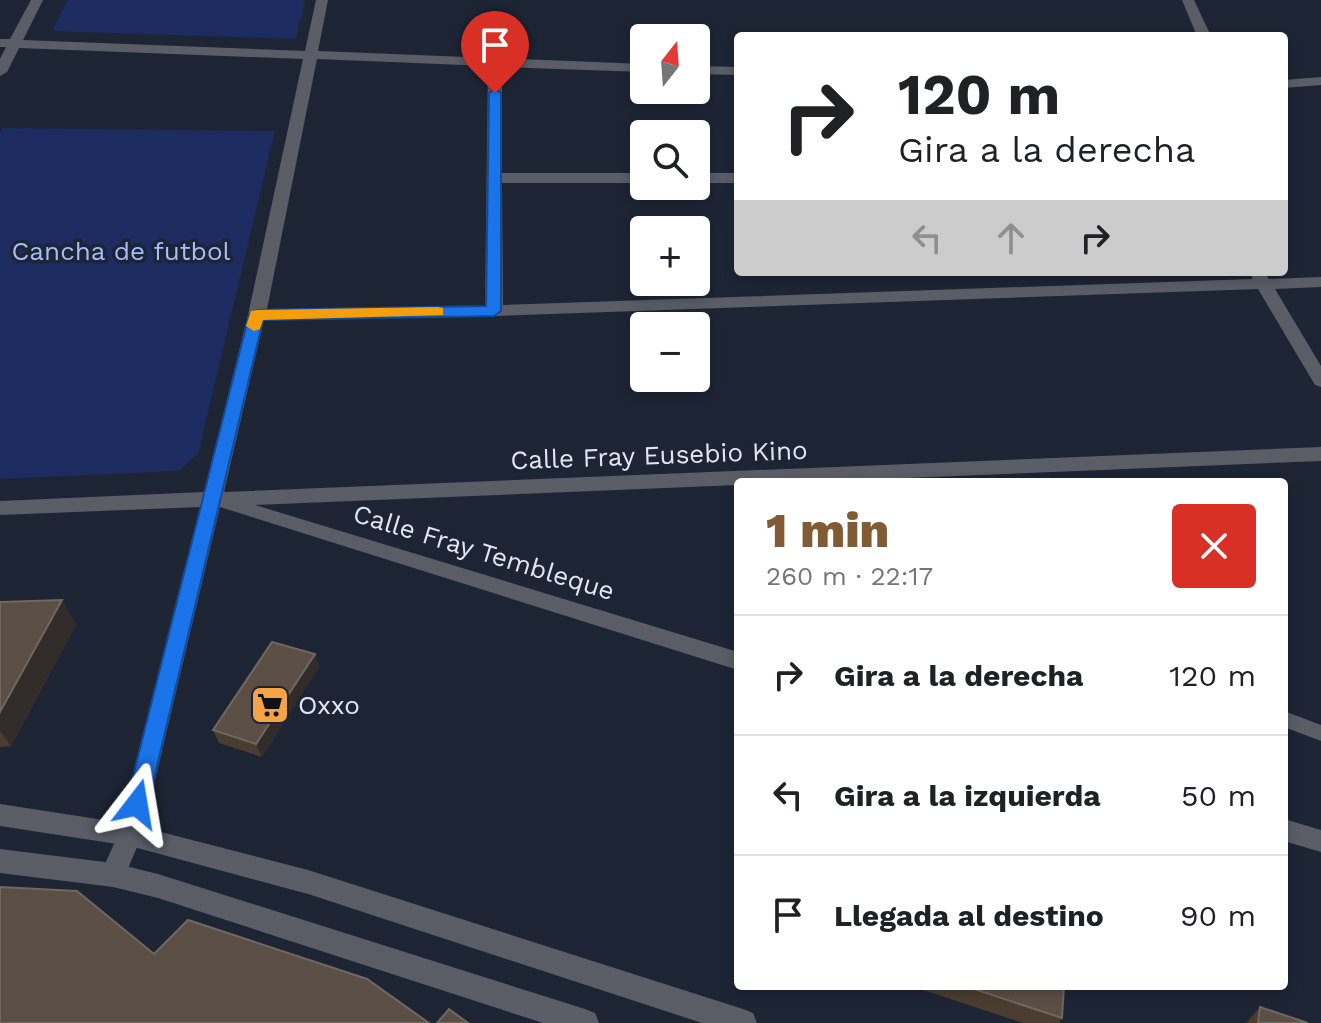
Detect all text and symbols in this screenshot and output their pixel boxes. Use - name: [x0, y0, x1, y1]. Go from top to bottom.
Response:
- pin: [461, 11, 529, 93]
- icon: arrive: [473, 23, 517, 67]
- north arrow: [630, 24, 710, 104]
- map controls: [630, 24, 710, 392]
- text: 120 m: [898, 62, 1060, 128]
- icon: right: [766, 64, 870, 168]
- button: search: [630, 120, 710, 200]
- text: Gira a la derecha: [898, 129, 1195, 171]
- button: +: [630, 216, 710, 296]
- icon: left: [905, 216, 949, 260]
- icon: ahead: [989, 216, 1033, 260]
- icon: right: [1073, 216, 1117, 260]
- park label: Cancha de futbol: [12, 236, 231, 266]
- button: −: [630, 312, 710, 392]
- street label: Calle Fray Eusebio Kino: [510, 435, 808, 475]
- street label: Calle Fray Tembleque: [350, 498, 618, 606]
- text: 1 min: [766, 502, 889, 559]
- button: close: [1172, 504, 1256, 588]
- text: 260 m · 22:17: [766, 561, 933, 591]
- icon: right: [766, 653, 810, 697]
- text: Gira a la derecha: [834, 658, 1083, 693]
- text: 120 m: [1169, 658, 1256, 693]
- supermarket icon: Oxxo: [249, 684, 291, 726]
- place label: Oxxo: [298, 690, 360, 720]
- position arrow: [95, 762, 179, 846]
- icon: left: [766, 773, 810, 817]
- text: Gira a la izquierda: [834, 778, 1101, 813]
- text: 50 m: [1181, 778, 1256, 813]
- icon: arrive: [766, 893, 810, 937]
- text: Llegada al destino: [834, 898, 1104, 933]
- text: 90 m: [1180, 898, 1256, 933]

